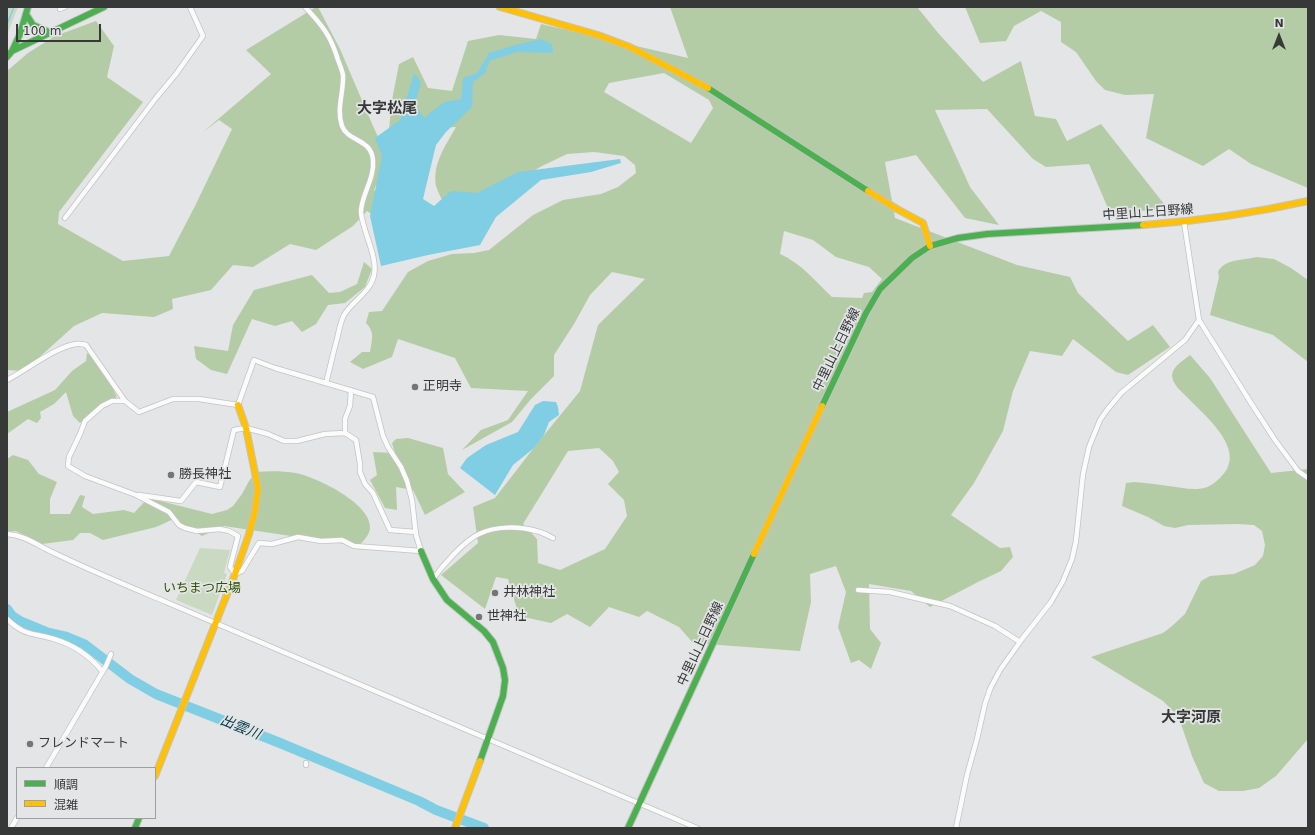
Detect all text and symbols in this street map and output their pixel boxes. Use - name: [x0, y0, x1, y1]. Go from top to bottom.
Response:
- scale bar: [18, 16, 103, 42]
- north arrow: [1259, 16, 1299, 56]
- text: N: [1274, 17, 1284, 30]
- text: 100 m: [23, 24, 61, 38]
- district label: 大字松尾: [357, 100, 417, 118]
- street label: 中里山上日野線: [1102, 202, 1194, 224]
- street label: 中里山上日野線: [810, 306, 864, 394]
- place label: 正明寺: [423, 379, 462, 395]
- marker: 正明寺: [410, 382, 420, 392]
- place label: 勝長神社: [179, 467, 231, 483]
- marker: 勝長神社: [166, 470, 176, 480]
- park label: いちまつ広場: [163, 581, 241, 597]
- place label: 井林神社: [503, 585, 555, 601]
- marker: 井林神社: [490, 588, 500, 598]
- street label: 中里山上日野線: [675, 599, 727, 689]
- place label: 世神社: [487, 609, 526, 625]
- marker: 世神社: [474, 612, 484, 622]
- district label: 大字河原: [1161, 709, 1221, 727]
- water label: 出雲川: [217, 712, 263, 744]
- place label: フレンドマート: [38, 736, 129, 752]
- marker: フレンドマート: [25, 739, 35, 749]
- legend: [16, 767, 156, 819]
- text: 順調: [54, 778, 78, 792]
- text: 混雑: [54, 798, 78, 812]

